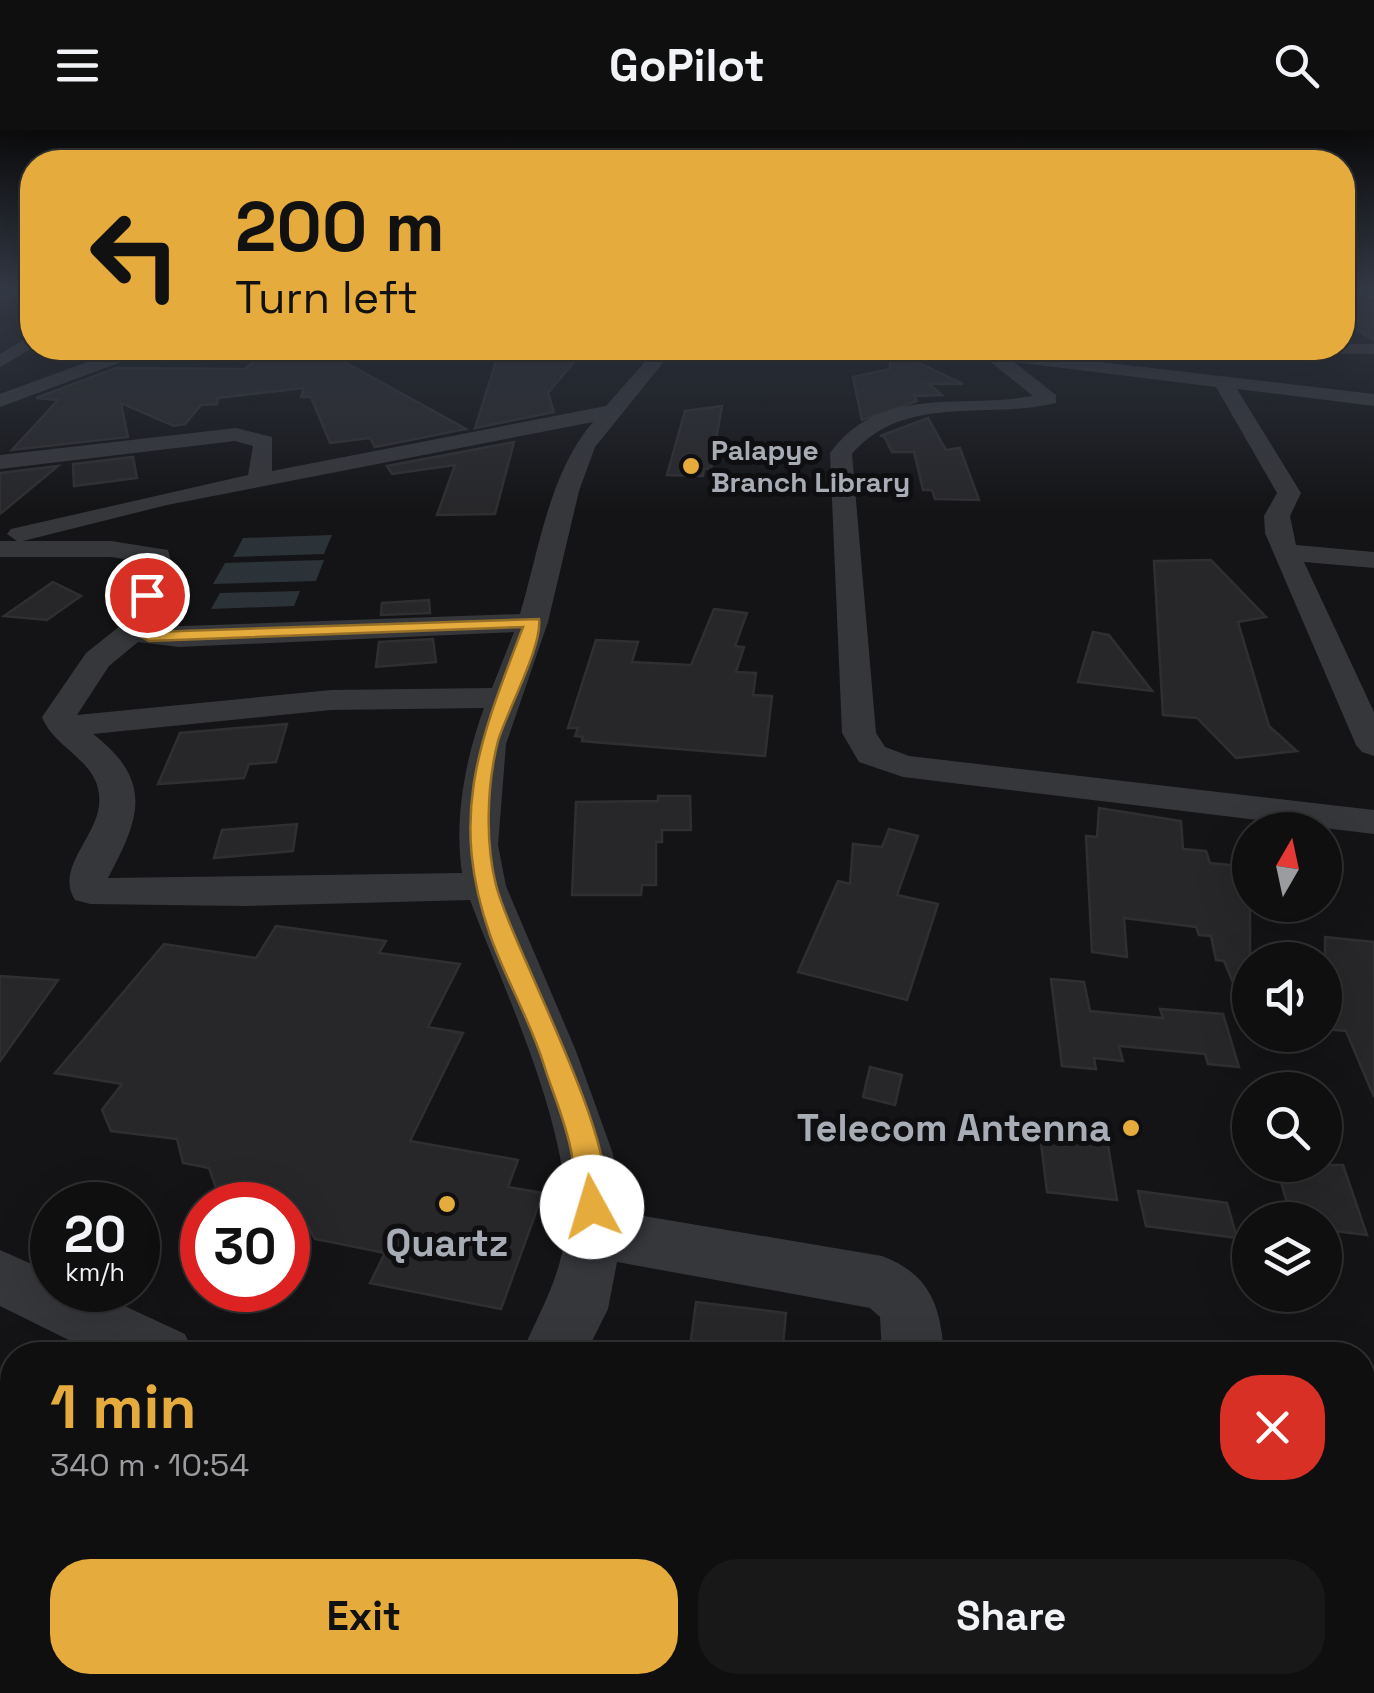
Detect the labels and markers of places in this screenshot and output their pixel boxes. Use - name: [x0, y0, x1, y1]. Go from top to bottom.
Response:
- place label: Palapye Branch Library: [711, 432, 910, 500]
- marker: Palapye Branch Library: [680, 455, 702, 477]
- pin: [105, 553, 190, 638]
- place label: Telecom Antenna: [797, 1104, 1111, 1152]
- marker: Telecom Antenna: [1120, 1117, 1142, 1139]
- marker: Quartz: [436, 1193, 458, 1215]
- place label: Quartz: [385, 1219, 509, 1267]

